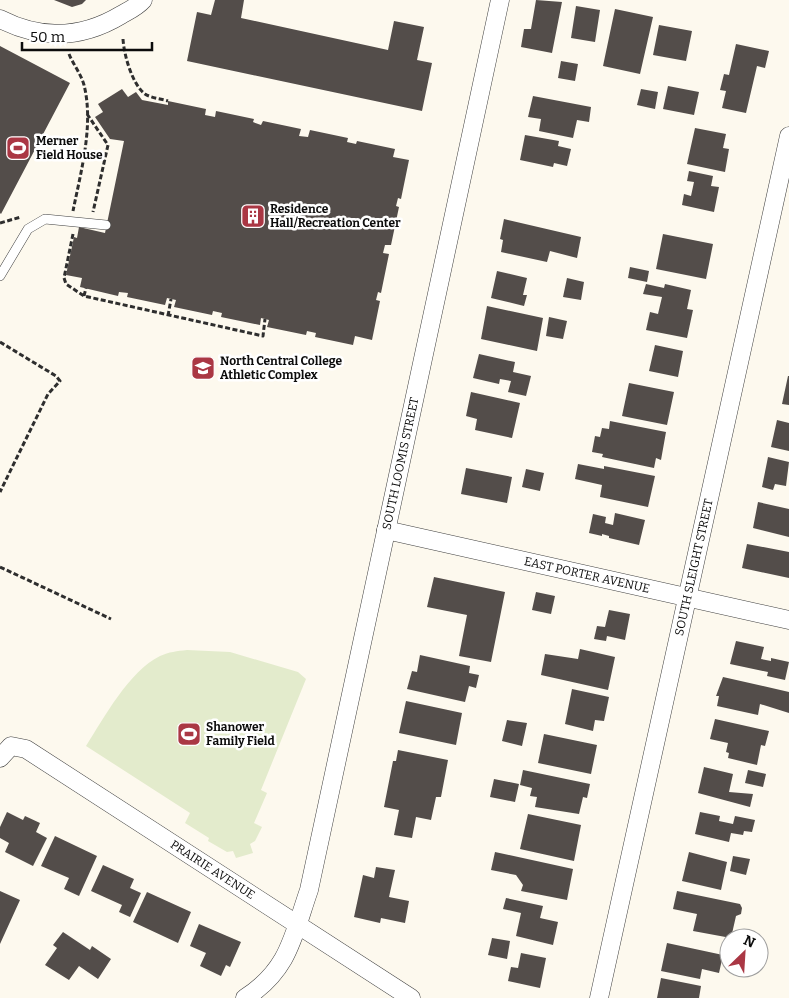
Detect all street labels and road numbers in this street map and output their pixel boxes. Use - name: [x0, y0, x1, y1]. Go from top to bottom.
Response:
- street label: SOUTH LOOMIS STREET: [379, 396, 422, 531]
- street label: SOUTH SLEIGHT STREET: [672, 498, 716, 637]
- street label: EAST PORTER AVENUE: [523, 554, 651, 596]
- street label: PRAIRIE AVENUE: [168, 837, 258, 902]

